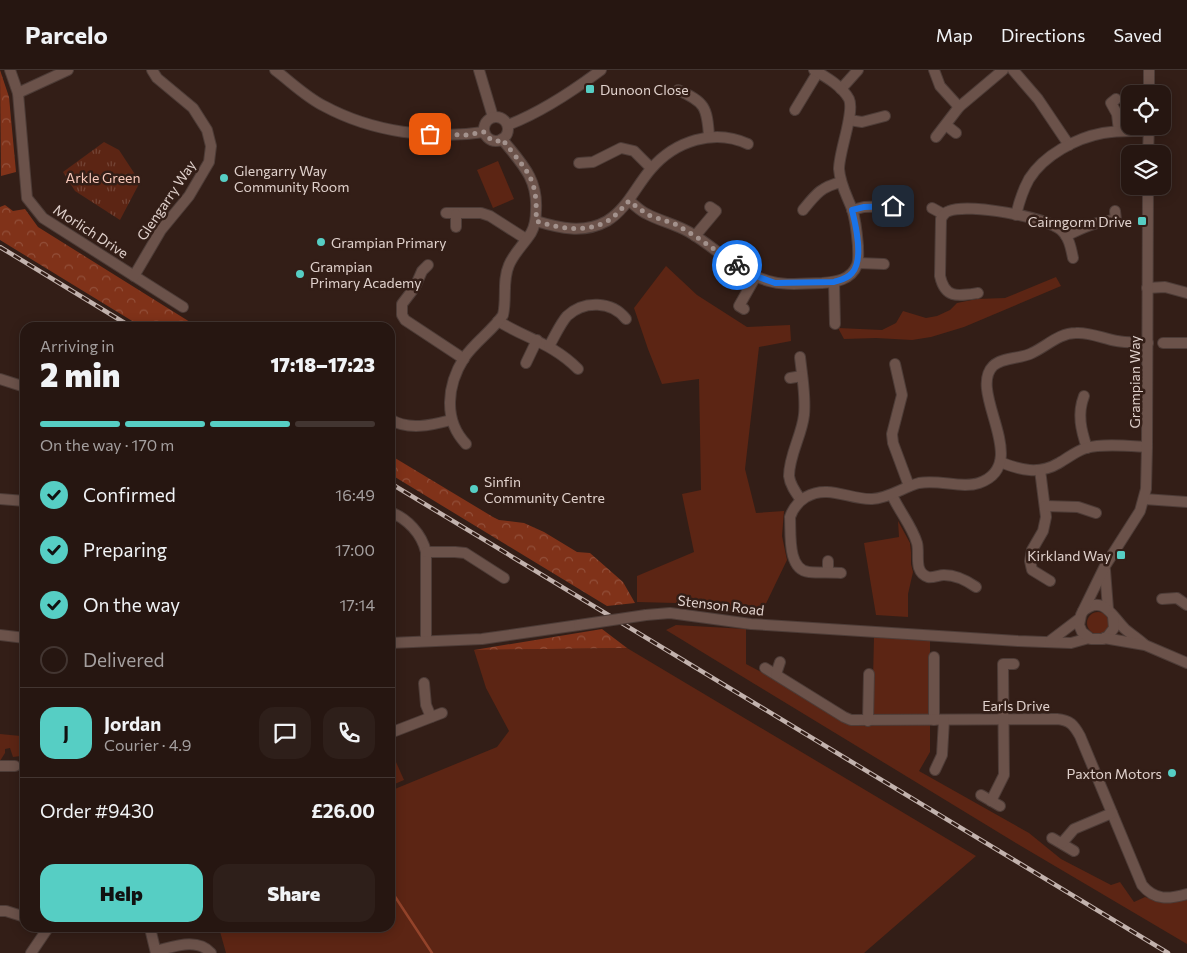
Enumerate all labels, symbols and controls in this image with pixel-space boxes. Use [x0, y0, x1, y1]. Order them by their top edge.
text: Parcelo [25, 20, 108, 49]
text: Map [936, 24, 973, 46]
text: Directions [1001, 24, 1085, 46]
text: Saved [1113, 24, 1162, 46]
place label: Dunoon Close [600, 81, 689, 98]
marker: Dunoon Close [584, 83, 596, 95]
map controls [1121, 85, 1171, 195]
button: locate [1121, 85, 1171, 135]
pin [409, 113, 451, 155]
icon: bag [416, 120, 444, 148]
button: layers [1121, 145, 1171, 195]
street label: Glengarry Way [133, 157, 199, 243]
place label: Glengarry Way Community Room [234, 162, 349, 195]
park label: Arkle Green [66, 169, 140, 186]
marker: Glengarry Way Community Room [218, 172, 230, 184]
pin [872, 185, 914, 227]
icon: home [879, 192, 907, 220]
street label: Morlich Drive [50, 200, 132, 262]
place label: Cairngorm Drive [1028, 213, 1132, 230]
marker: Cairngorm Drive [1136, 215, 1148, 227]
place label: Grampian Primary [331, 234, 447, 251]
marker: Grampian Primary [315, 236, 327, 248]
courier [712, 240, 762, 290]
icon: bike [723, 251, 751, 279]
place label: Grampian Primary Academy [310, 258, 421, 291]
marker: Grampian Primary Academy [294, 268, 306, 280]
street label: Grampian Way [1126, 335, 1143, 429]
text: Arriving in [40, 336, 114, 355]
text: 17:18–17:23 [270, 353, 375, 376]
text: 2 min [40, 354, 120, 394]
text: On the way · 170 m [40, 435, 174, 454]
place label: Sinfin Community Centre [484, 473, 605, 506]
icon: check [40, 481, 68, 509]
text: Confirmed [83, 483, 176, 506]
marker: Sinfin Community Centre [468, 483, 480, 495]
text: 16:49 [335, 485, 375, 504]
icon: check [40, 536, 68, 564]
text: Preparing [83, 538, 167, 561]
text: 17:00 [335, 540, 375, 559]
place label: Kirkland Way [1027, 547, 1111, 564]
marker: Kirkland Way [1115, 549, 1127, 561]
icon: check [40, 591, 68, 619]
street label: Stenson Road [677, 591, 765, 619]
text: On the way [83, 593, 180, 616]
text: 17:14 [339, 595, 375, 614]
text: Delivered [83, 648, 164, 671]
street label: Earls Drive [982, 697, 1050, 714]
button: chat [259, 707, 311, 759]
button: phone [323, 707, 375, 759]
text: Jordan [104, 712, 161, 735]
text: J [63, 721, 69, 744]
text: Courier · 4.9 [104, 735, 191, 754]
place label: Paxton Motors [1066, 765, 1162, 782]
marker: Paxton Motors [1166, 767, 1178, 779]
text: Order #9430 [40, 799, 154, 822]
text: £26.00 [311, 799, 375, 822]
button: Help [40, 864, 203, 922]
button: Share [213, 864, 375, 922]

